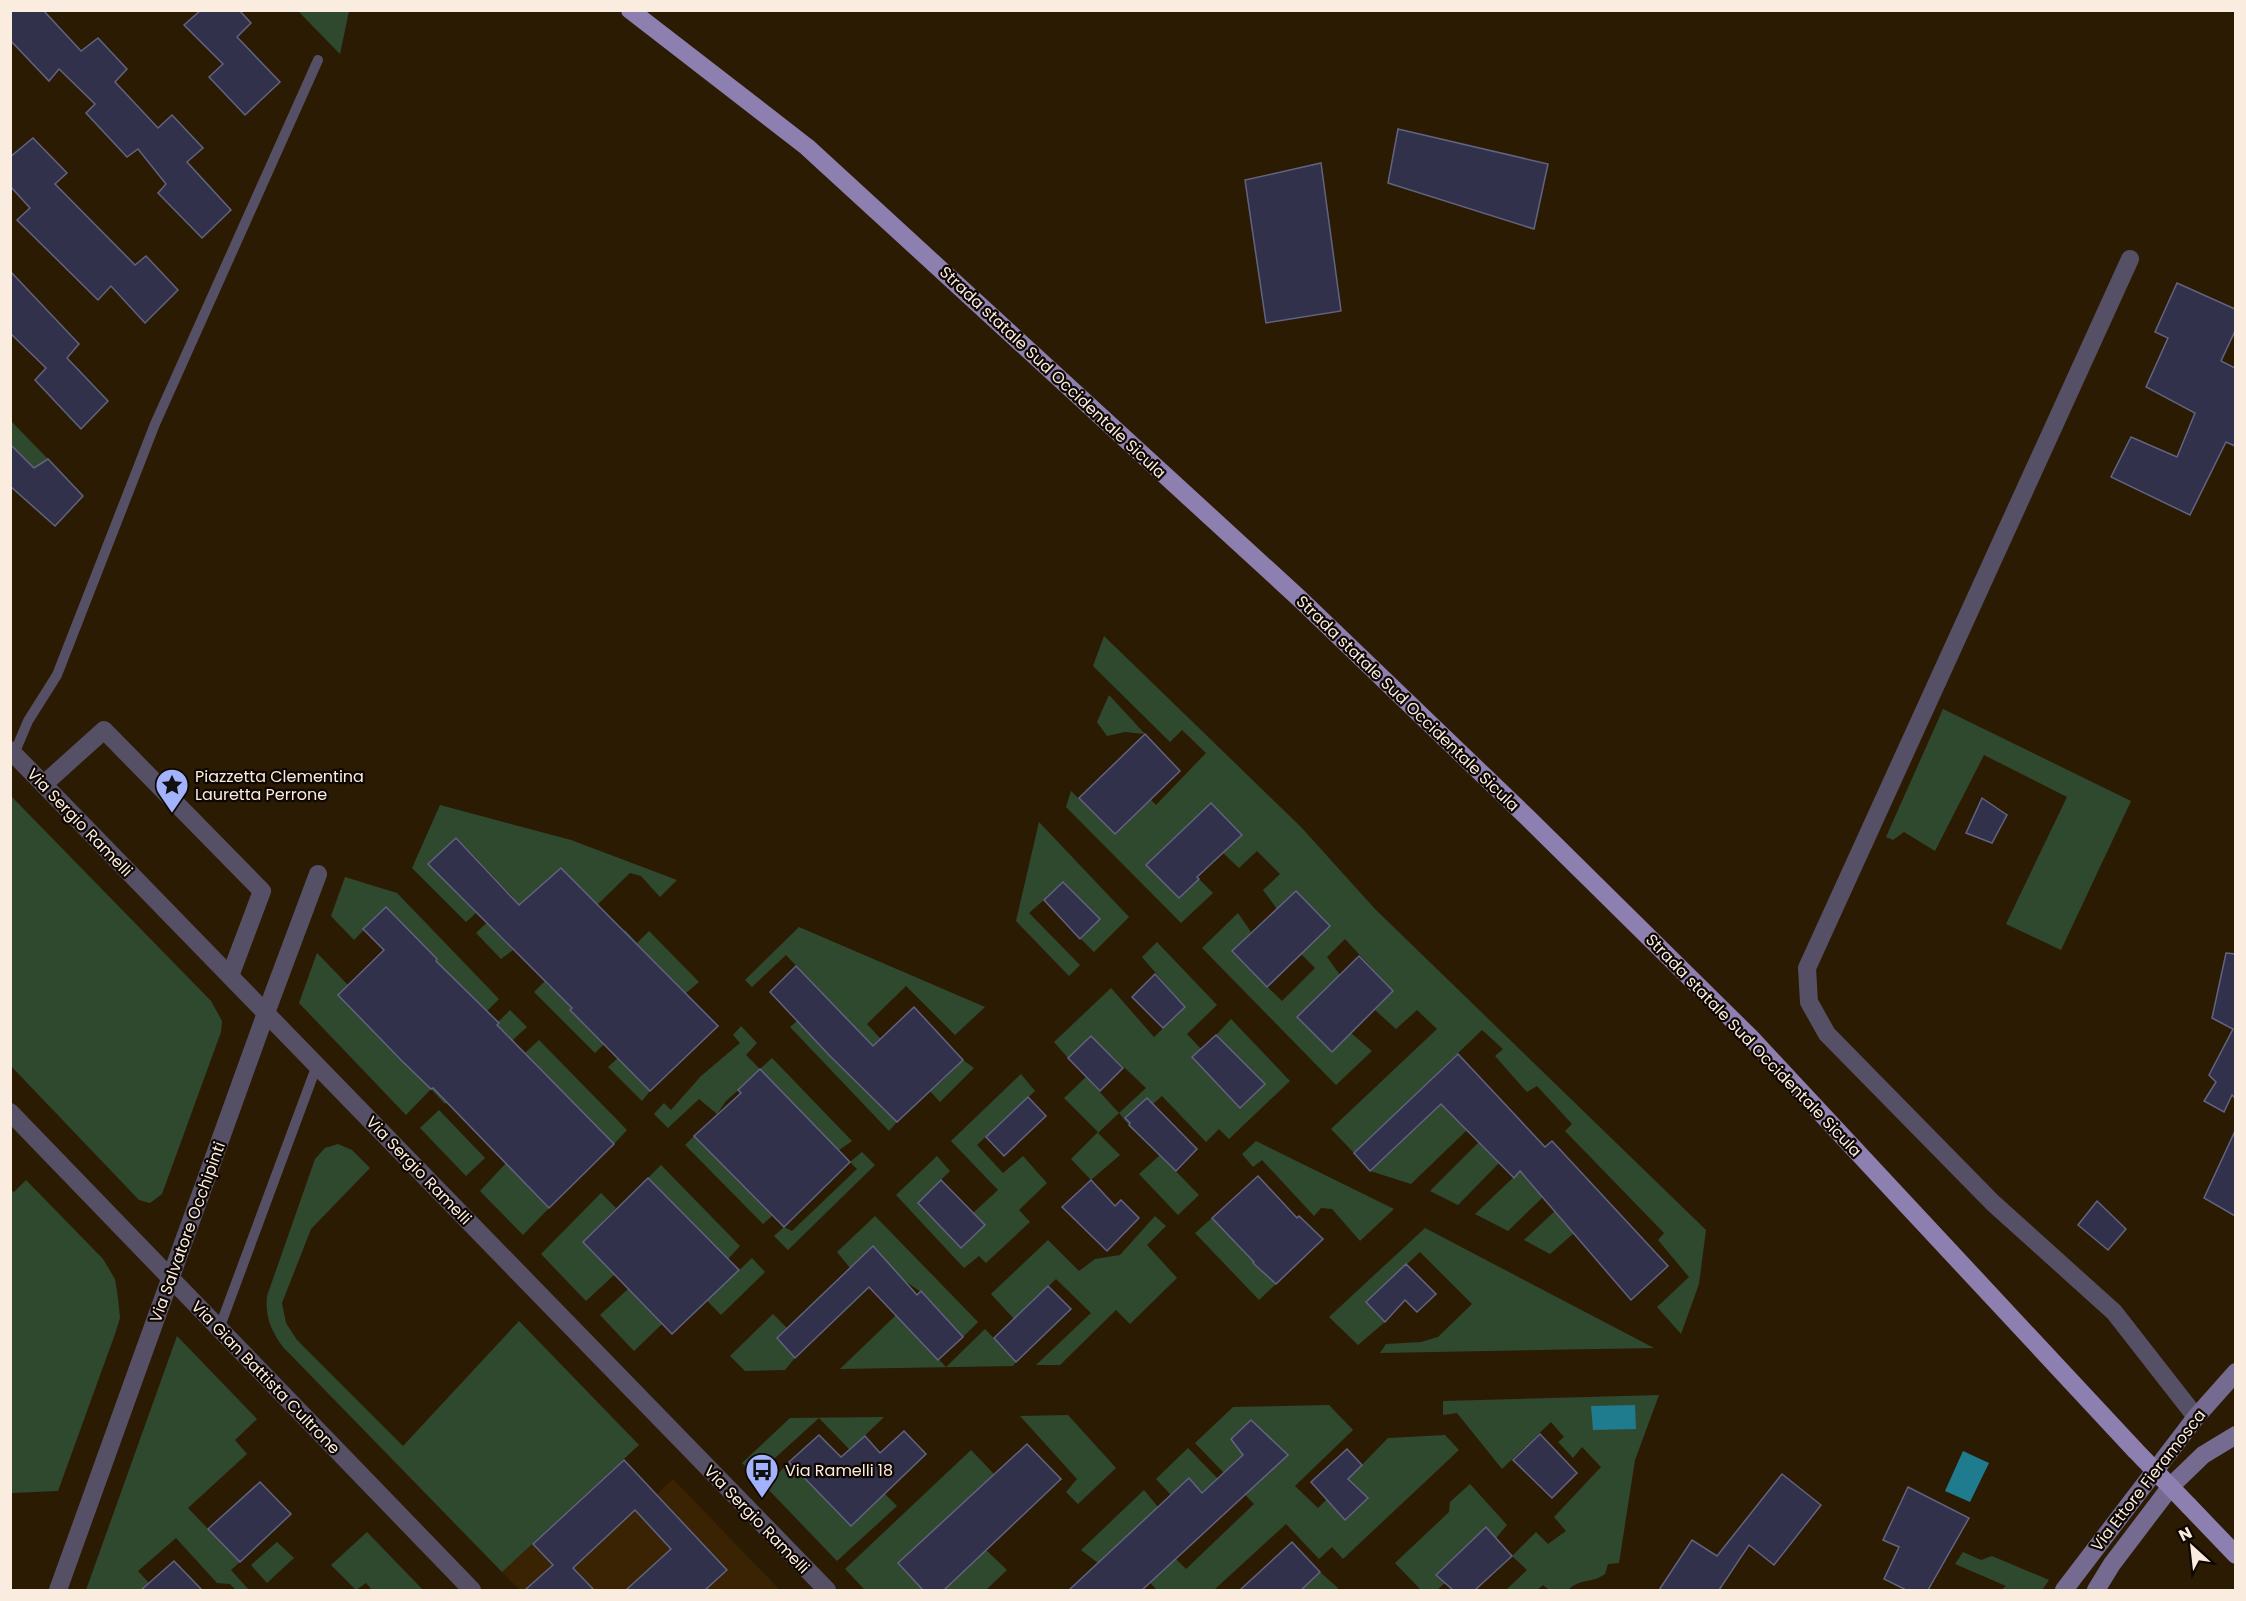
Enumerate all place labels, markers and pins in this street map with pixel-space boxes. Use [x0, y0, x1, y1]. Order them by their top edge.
place label: Piazzetta Clementina Lauretta Perrone [195, 765, 364, 806]
place icon: Piazzetta Clementina Lauretta Perrone [154, 767, 190, 814]
bus stop icon: Via Ramelli 18 [744, 1452, 780, 1499]
place label: Via Ramelli 18 [785, 1459, 893, 1482]

